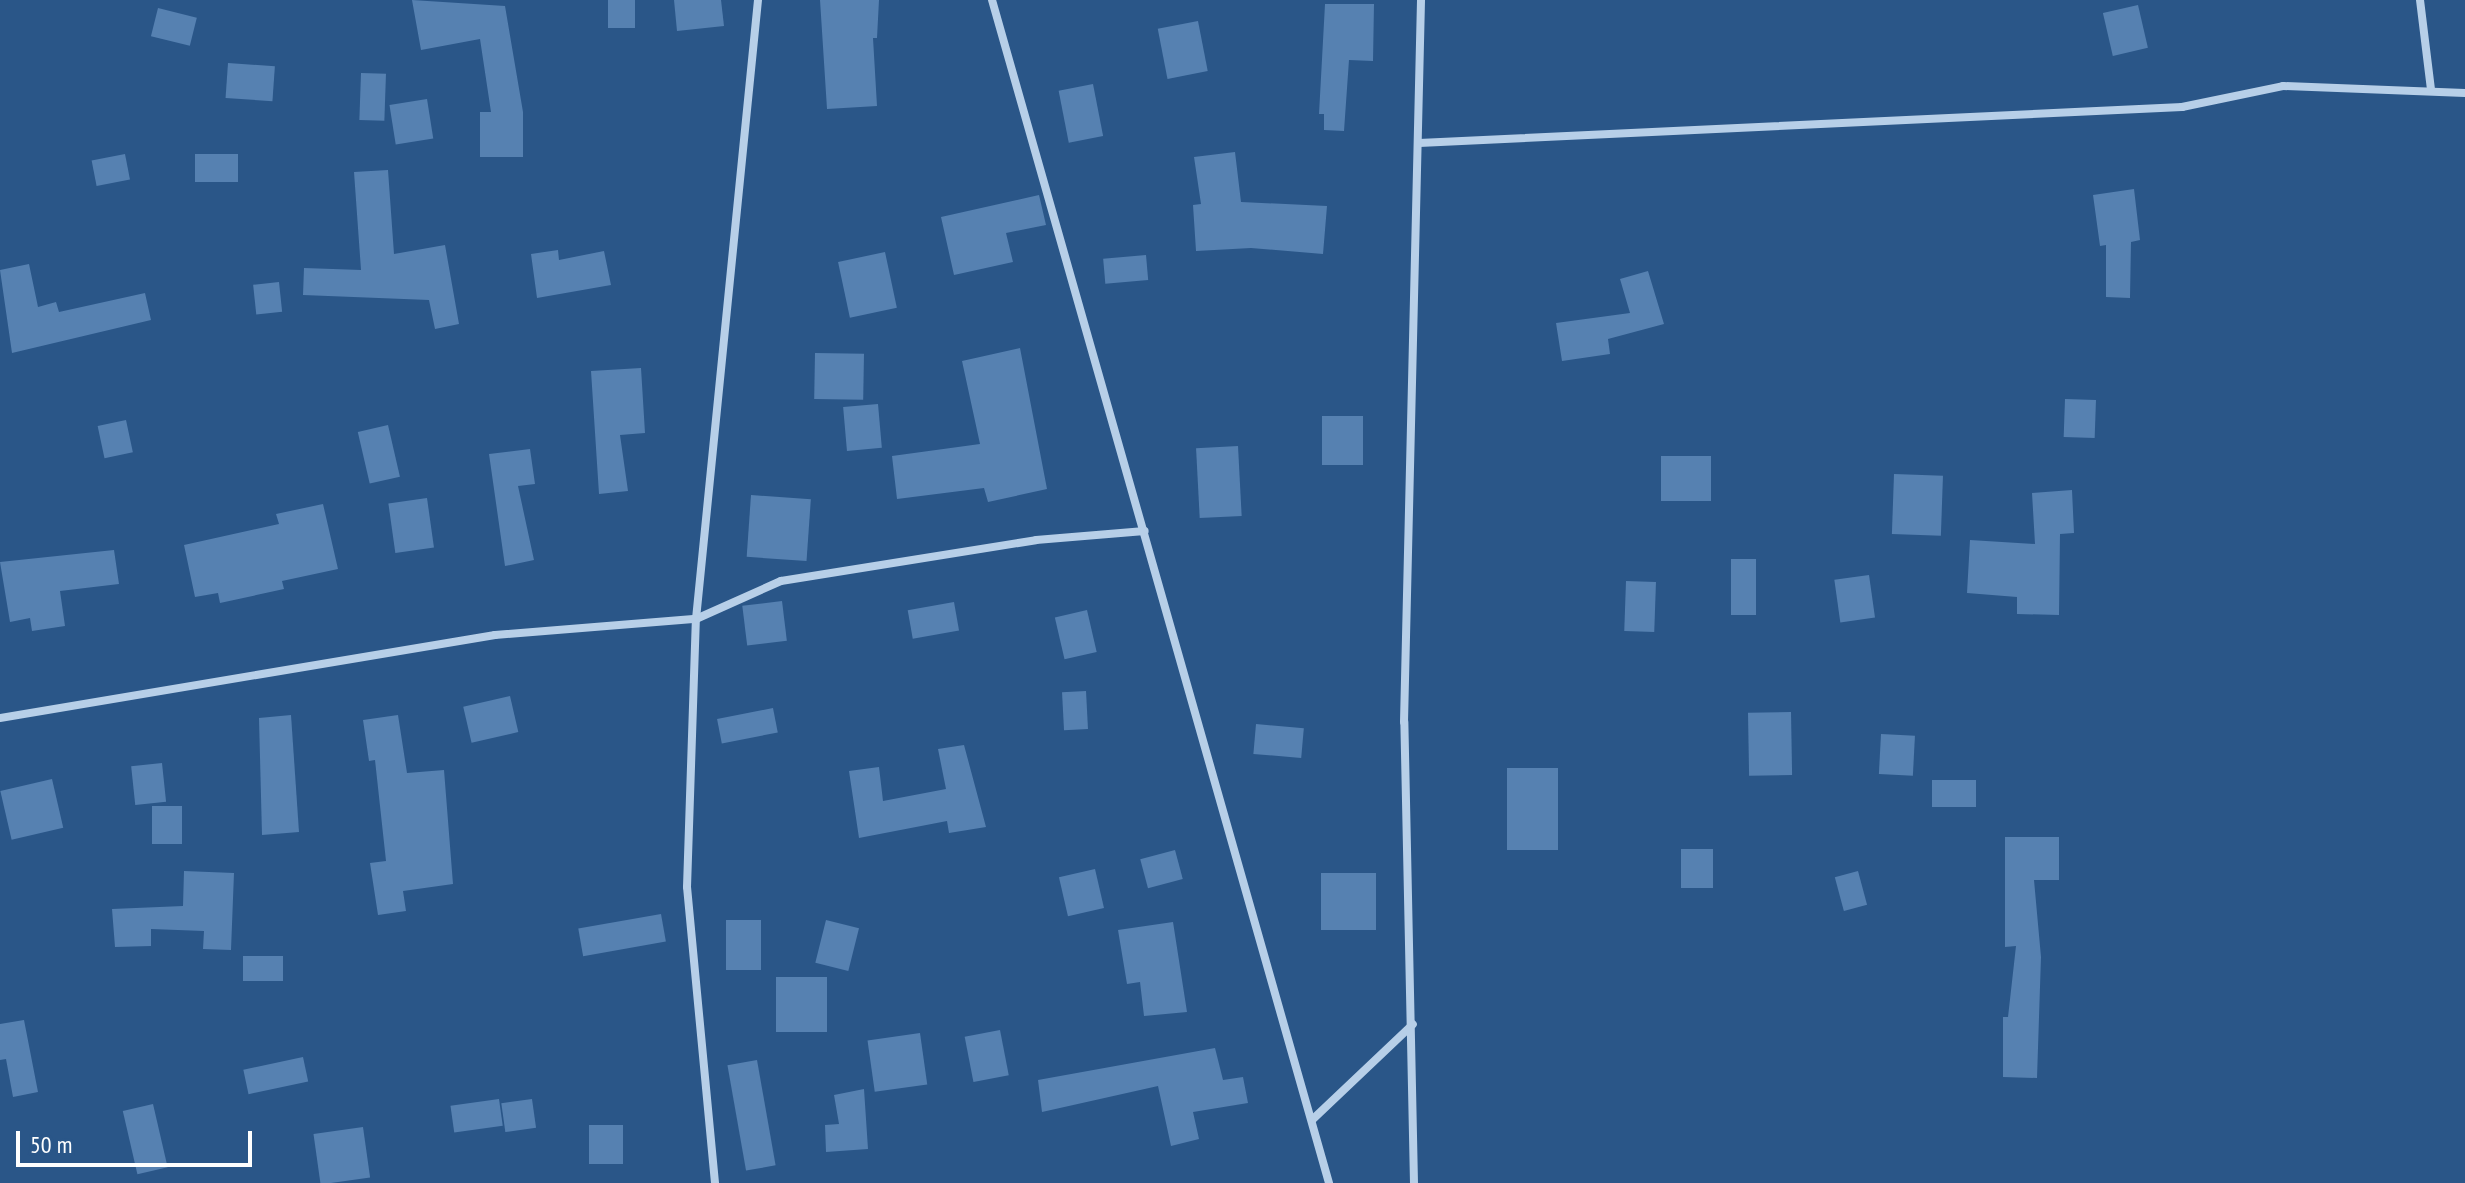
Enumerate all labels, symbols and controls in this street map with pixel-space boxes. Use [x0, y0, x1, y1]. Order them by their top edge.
scale bar [20, 1115, 256, 1165]
text: 50 m [30, 1129, 72, 1160]

